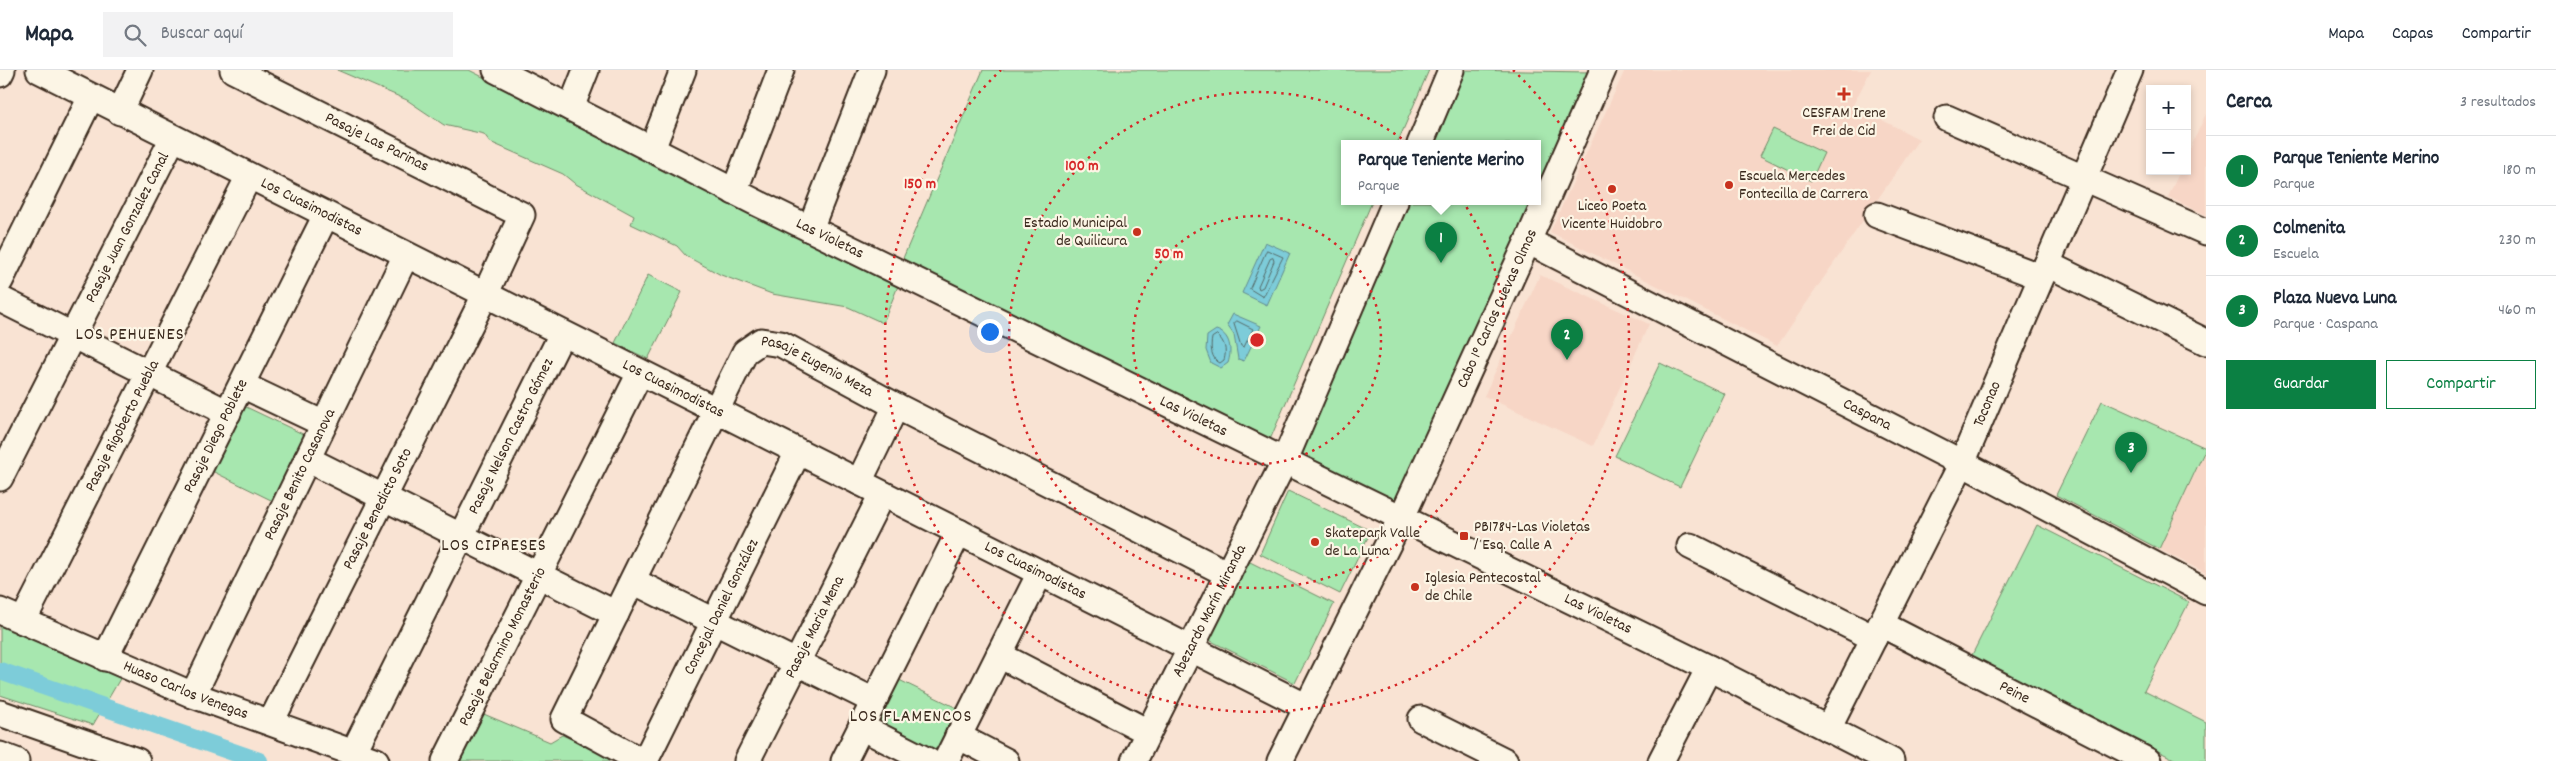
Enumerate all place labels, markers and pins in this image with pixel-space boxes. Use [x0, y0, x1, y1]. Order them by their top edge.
marker: CESFAM Irene Frei de Cid [1837, 87, 1851, 101]
place label: CESFAM Irene Frei de Cid [1802, 102, 1886, 143]
place label: Escuela Mercedes Fontecilla de Carrera [1739, 165, 1868, 206]
marker: Escuela Mercedes Fontecilla de Carrera [1723, 179, 1735, 191]
marker: Liceo Poeta Vicente Huidobro [1606, 183, 1618, 195]
place label: Liceo Poeta Vicente Huidobro [1562, 195, 1662, 236]
place label: Estadio Municipal de Quilicura [1024, 212, 1127, 253]
pin: 1 [1425, 222, 1457, 263]
marker: Estadio Municipal de Quilicura [1131, 226, 1143, 238]
pin: 2 [1551, 319, 1583, 360]
centre of rings [1248, 331, 1266, 349]
pin: 3 [2115, 432, 2147, 473]
place label: PB1784-Las Violetas / Esq. Calle A [1474, 516, 1590, 557]
place label: Skatepark Valle de La Luna [1325, 522, 1420, 563]
marker: PB1784-Las Violetas / Esq. Calle A [1458, 530, 1470, 542]
marker: Skatepark Valle de La Luna [1309, 536, 1321, 548]
place label: Iglesia Pentecostal de Chile [1425, 567, 1541, 608]
marker: Iglesia Pentecostal de Chile [1409, 581, 1421, 593]

